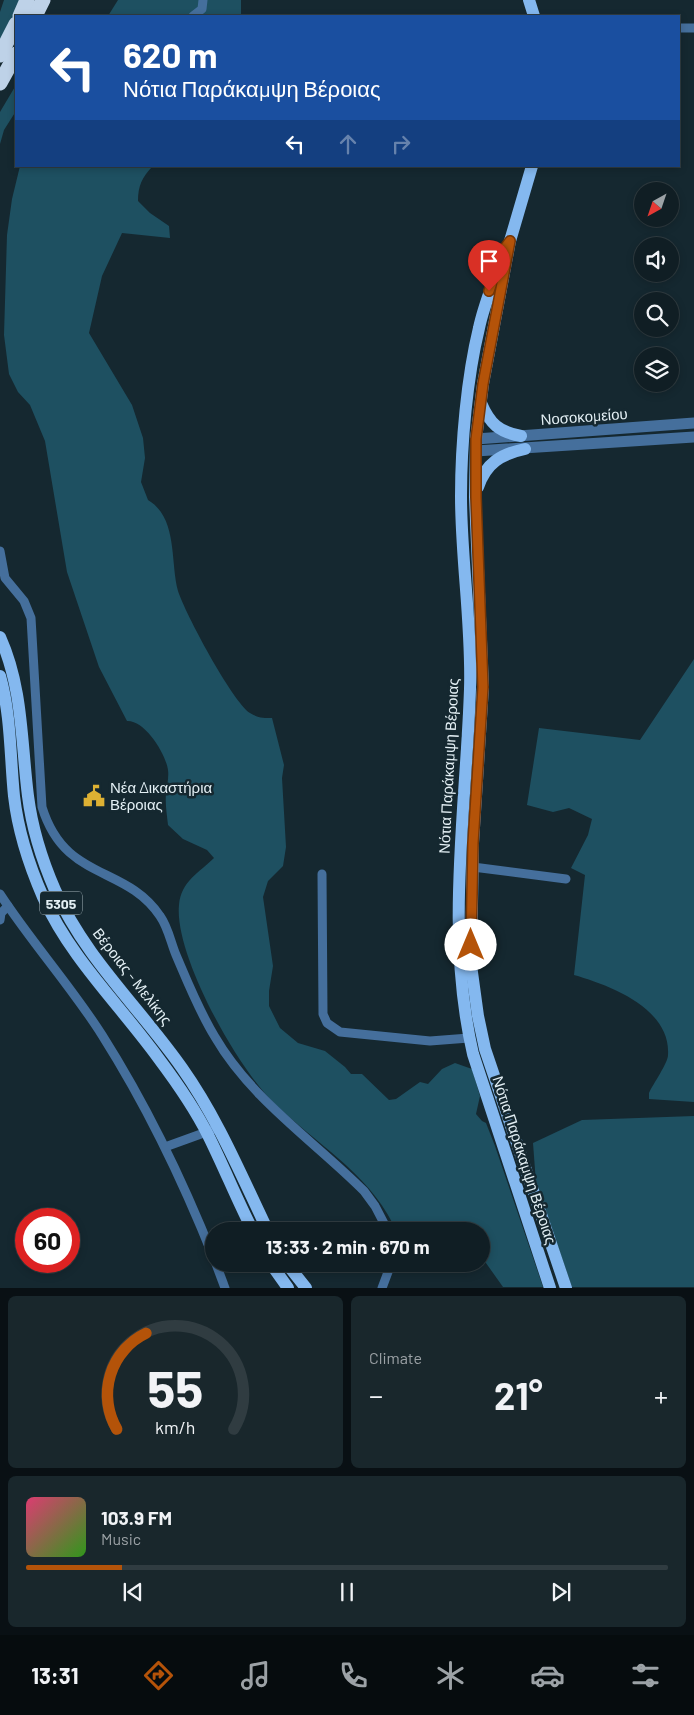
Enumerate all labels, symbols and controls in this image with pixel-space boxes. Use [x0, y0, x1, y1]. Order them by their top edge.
text: 620 m [123, 33, 218, 75]
icon: left [40, 35, 105, 100]
text: Νότια Παράκαμψη Βέροιας [123, 75, 381, 101]
icon: left [281, 130, 309, 158]
icon: ahead [334, 130, 362, 158]
icon: right [387, 130, 415, 158]
north arrow [634, 182, 679, 228]
map controls [634, 182, 679, 392]
button: sound [634, 237, 679, 282]
pin [468, 240, 510, 291]
icon: arrive [475, 247, 503, 275]
button: search [634, 292, 679, 337]
button: layers [634, 347, 679, 392]
street label: Νοσοκομείου [540, 404, 628, 428]
street label: Νότια Παράκαμψη Βέροιας [434, 678, 462, 854]
place label: Νέα Δικαστήρια Βέροιας [110, 778, 212, 813]
public building icon: Νέα Δικαστήρια Βέροιας [81, 783, 107, 809]
road number: 5305 [40, 891, 82, 914]
position arrow [444, 918, 496, 970]
street label: Βέροιας - Μελίκης [90, 924, 176, 1028]
street label: Νότια Παράκαμψη Βέροιας [489, 1074, 561, 1246]
speed limit sign: 60 [15, 1208, 80, 1273]
text: 13:33 · 2 min · 670 m [265, 1235, 430, 1258]
text: Climate [369, 1348, 422, 1367]
text: 55 [147, 1356, 204, 1418]
text: 21° [494, 1372, 543, 1418]
text: − [369, 1378, 383, 1412]
text: + [654, 1378, 668, 1412]
text: km/h [155, 1416, 196, 1438]
text: 103.9 FM [101, 1506, 172, 1529]
text: Music [101, 1529, 141, 1548]
icon: previous [119, 1578, 147, 1606]
icon: pause [333, 1578, 361, 1606]
icon: next [547, 1578, 575, 1606]
icon: directions [141, 1658, 176, 1693]
icon: music [238, 1658, 273, 1693]
icon: phone [336, 1658, 371, 1693]
icon: climate [433, 1658, 468, 1693]
icon: car [530, 1658, 565, 1693]
icon: filters [628, 1658, 663, 1693]
text: 13:31 [31, 1662, 78, 1688]

